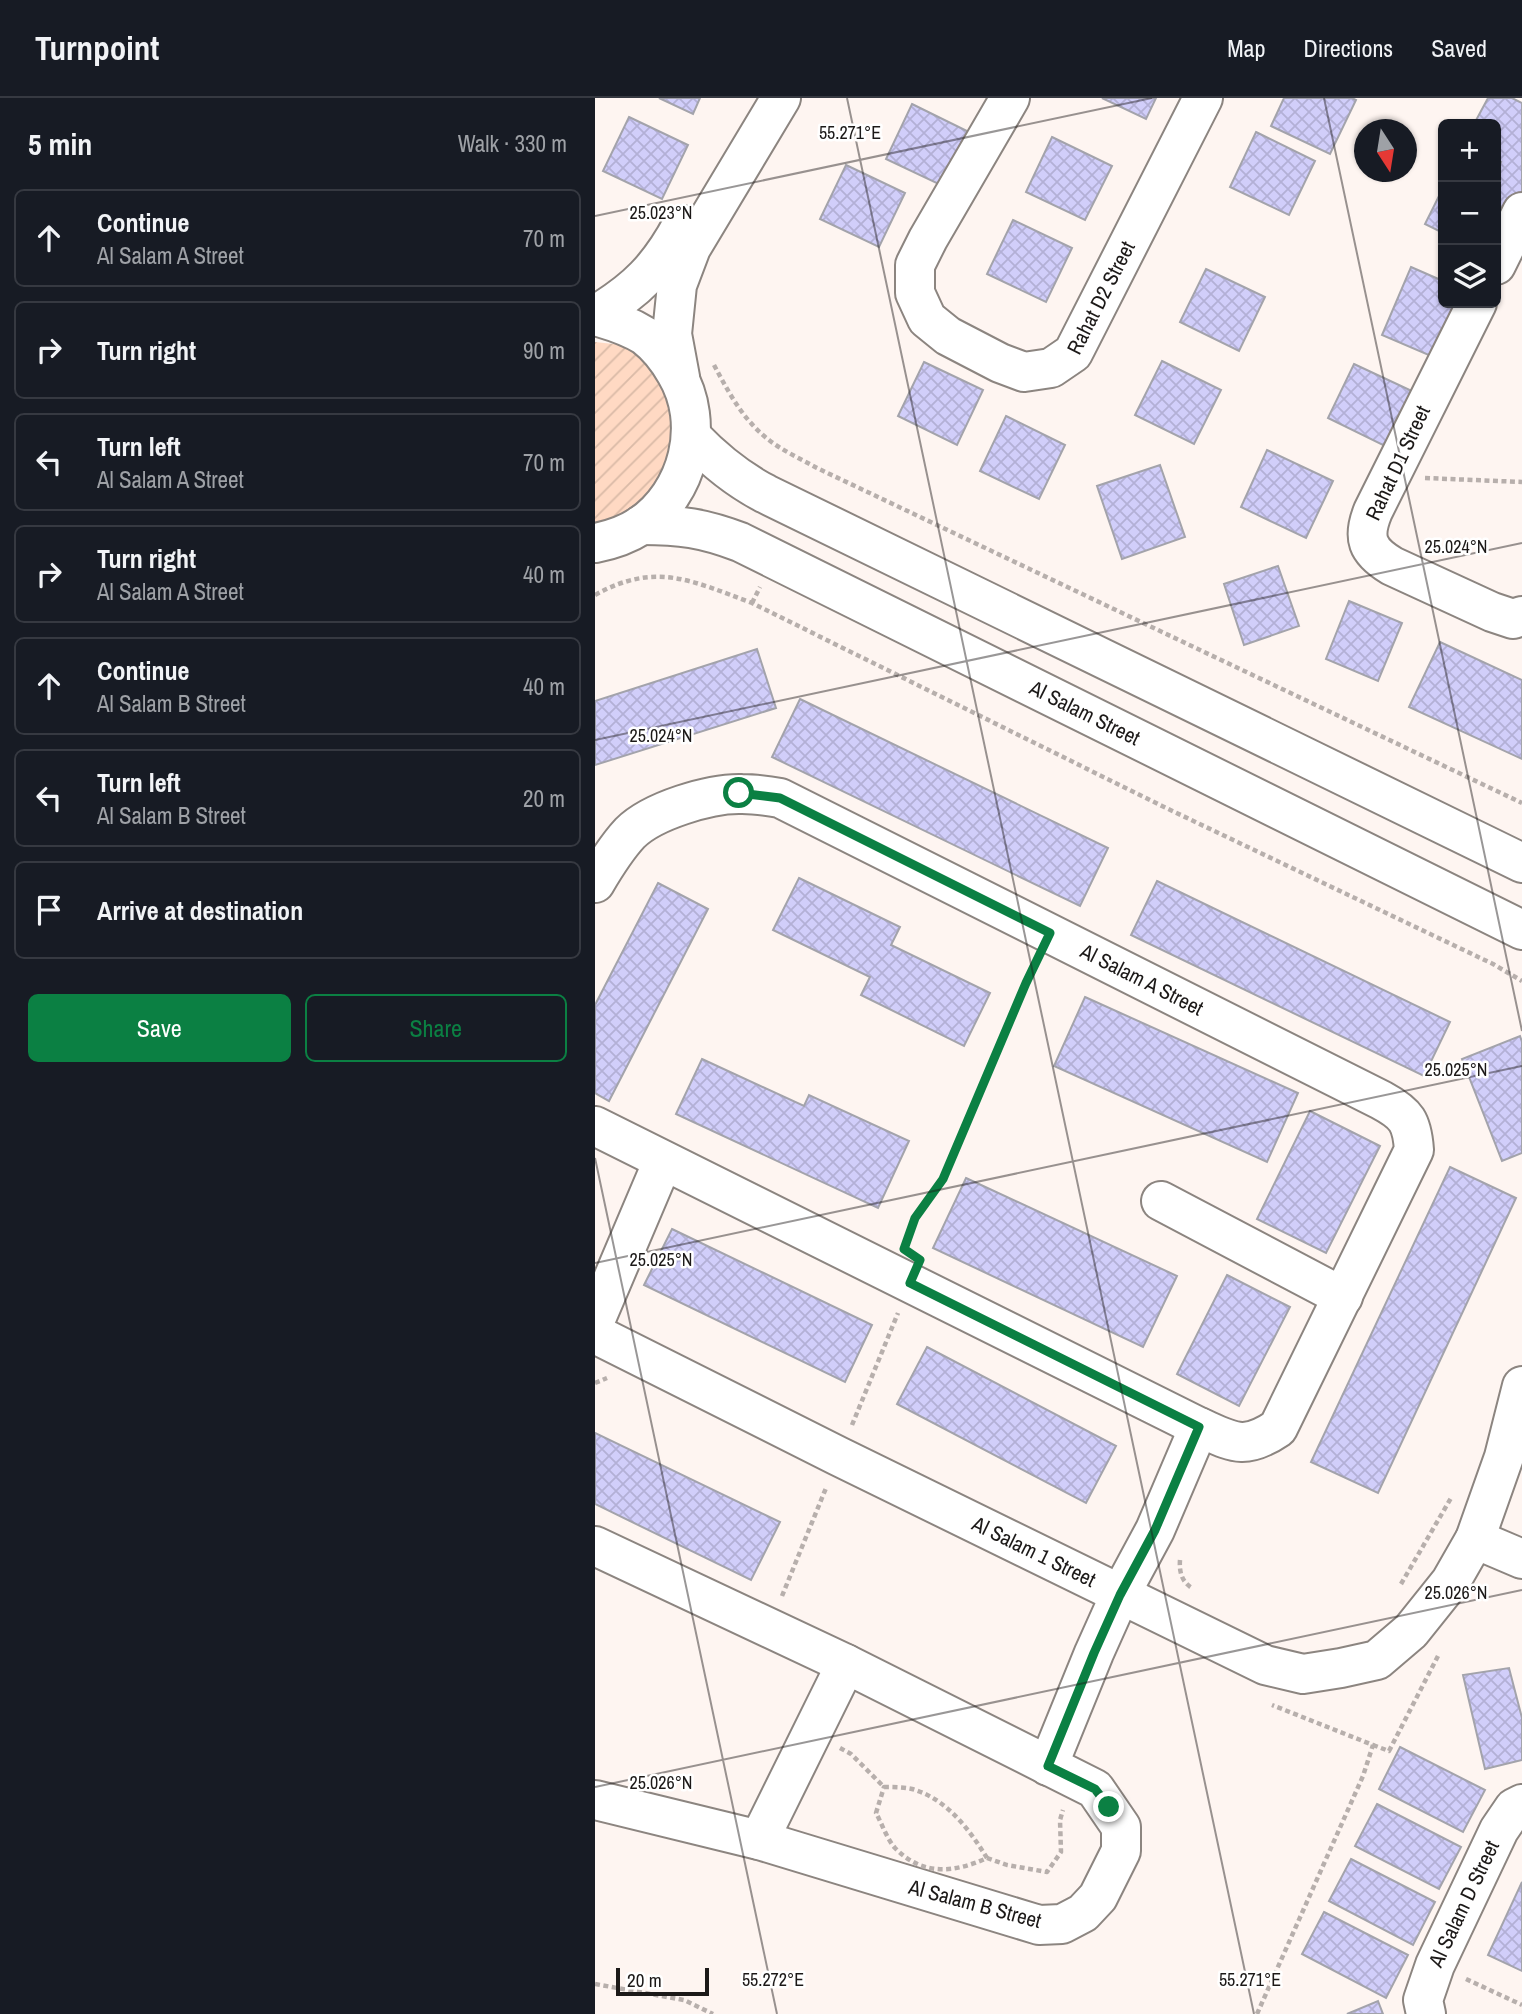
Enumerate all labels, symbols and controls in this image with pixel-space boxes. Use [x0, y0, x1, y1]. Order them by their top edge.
text: Turnpoint [35, 26, 159, 70]
text: Map [1227, 32, 1265, 64]
text: Directions [1303, 32, 1393, 64]
text: Saved [1431, 32, 1487, 64]
north arrow [1354, 119, 1417, 182]
map controls [1438, 119, 1501, 308]
button: + [1438, 119, 1501, 182]
text: 55.271°E [819, 120, 881, 145]
text: 5 min [28, 124, 92, 164]
text: Walk · 330 m [458, 128, 567, 159]
button: − [1438, 182, 1501, 245]
text: 25.023°N [630, 200, 693, 225]
text: Continue [97, 205, 189, 240]
icon: ahead [30, 219, 68, 257]
text: 70 m [523, 223, 565, 254]
street label: Rahat D2 Street [1060, 236, 1142, 359]
text: Al Salam A Street [97, 240, 244, 271]
button: layers [1438, 245, 1501, 308]
icon: right [30, 331, 68, 369]
text: Turn right [97, 333, 196, 368]
text: 90 m [523, 335, 565, 366]
street label: Rahat D1 Street [1358, 401, 1437, 525]
text: Turn left [97, 429, 181, 464]
icon: left [30, 443, 68, 481]
text: 70 m [523, 447, 565, 478]
text: Al Salam A Street [97, 464, 244, 495]
text: 25.024°N [1425, 534, 1488, 559]
text: Turn right [97, 541, 196, 576]
icon: right [30, 555, 68, 593]
text: 40 m [523, 559, 565, 590]
text: Al Salam A Street [97, 576, 244, 607]
text: Continue [97, 653, 189, 688]
icon: ahead [30, 667, 68, 705]
text: 40 m [523, 671, 565, 702]
street label: Al Salam Street [1024, 673, 1145, 752]
text: Al Salam B Street [97, 688, 246, 719]
text: 25.024°N [630, 723, 693, 748]
text: Turn left [97, 765, 181, 800]
route start [723, 777, 754, 808]
icon: left [30, 779, 68, 817]
text: 20 m [523, 783, 565, 814]
text: Al Salam B Street [97, 800, 246, 831]
icon: arrive [30, 891, 68, 929]
text: Arrive at destination [97, 893, 303, 928]
street label: Al Salam A Street [1075, 936, 1209, 1022]
button: Save [28, 994, 291, 1062]
button: Share [305, 994, 567, 1062]
text: 25.025°N [1425, 1057, 1488, 1082]
text: 25.025°N [630, 1247, 693, 1272]
street label: Al Salam 1 Street [967, 1508, 1101, 1594]
text: 25.026°N [1425, 1580, 1488, 1605]
text: 25.026°N [630, 1770, 693, 1795]
route end [1093, 1791, 1124, 1822]
street label: Al Salam D Street [1421, 1835, 1506, 1973]
street label: Al Salam B Street [905, 1872, 1045, 1935]
scale bar [616, 1965, 709, 1997]
text: 20 m [627, 1967, 662, 1993]
text: 55.272°E [742, 1967, 804, 1992]
text: 55.271°E [1219, 1967, 1281, 1992]

